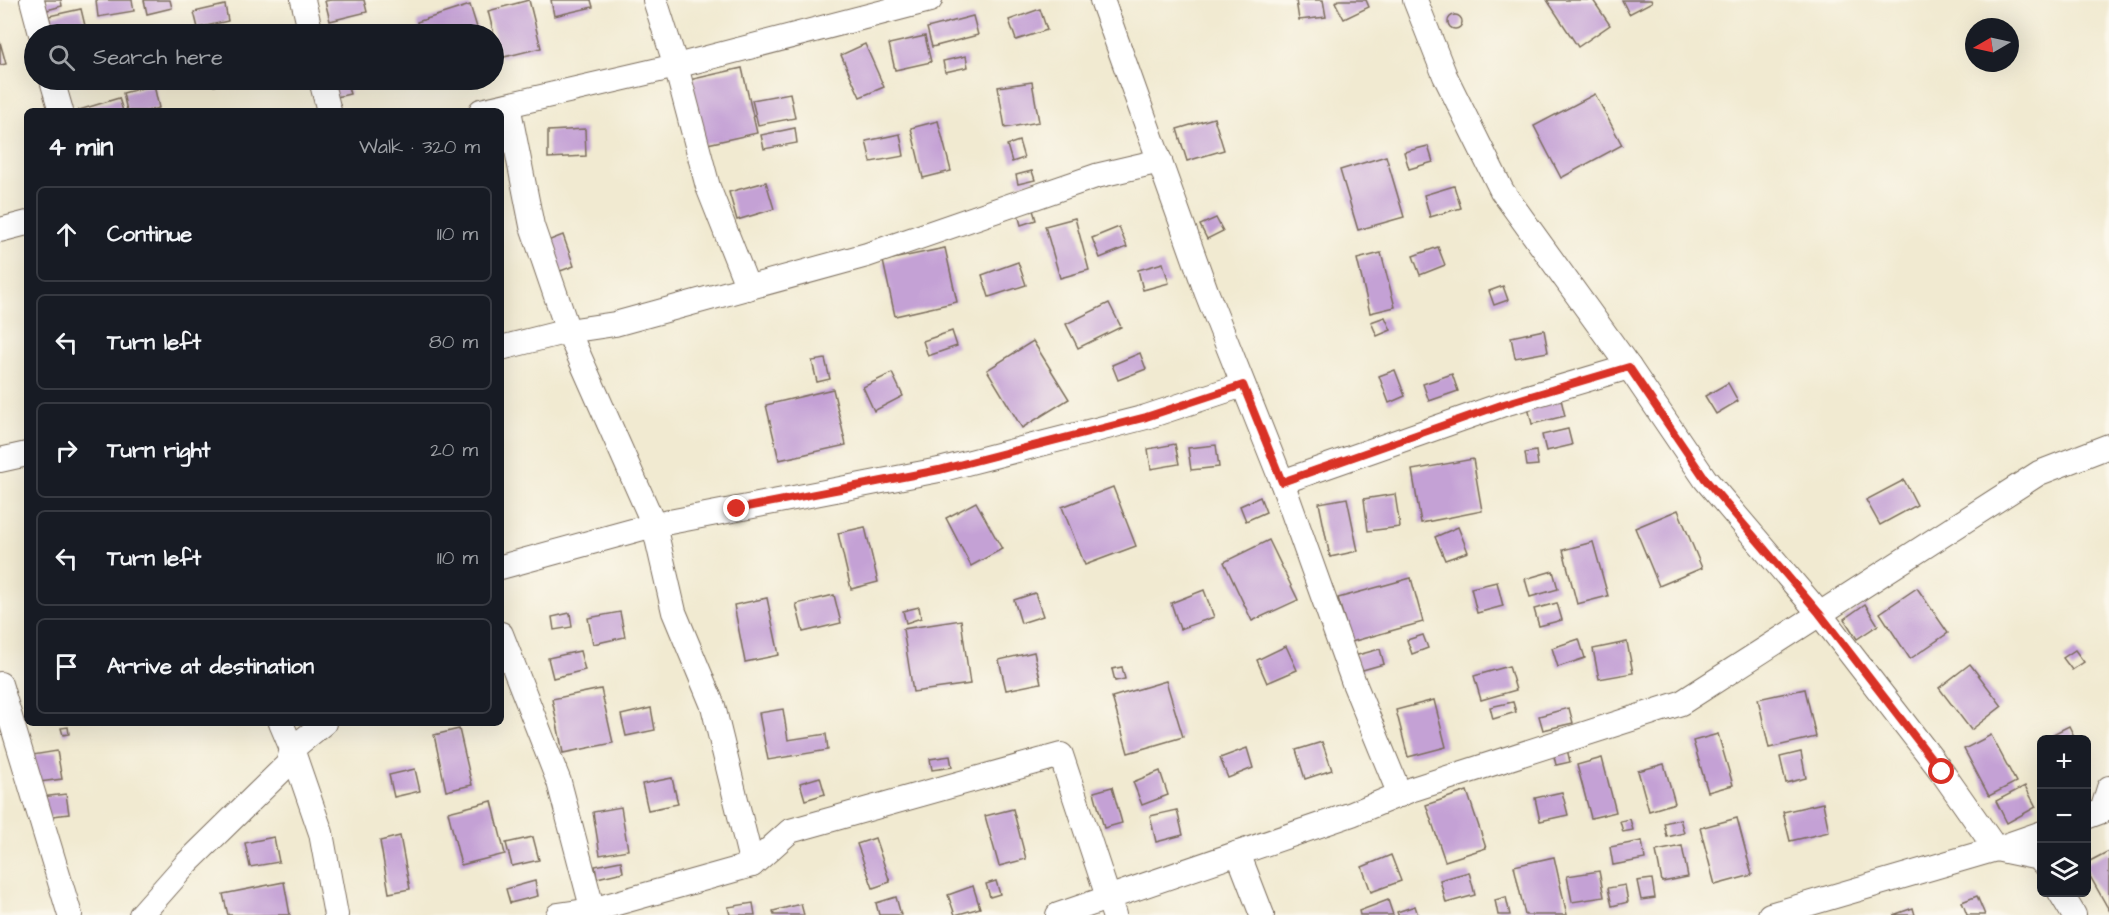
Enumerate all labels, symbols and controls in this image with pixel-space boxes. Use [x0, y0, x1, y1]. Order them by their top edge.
north arrow [1965, 18, 2019, 72]
search box [24, 24, 504, 90]
icon: search [45, 41, 78, 74]
text: Search here [93, 42, 223, 73]
text: 4 min [48, 129, 113, 165]
text: Walk · 320 m [359, 133, 480, 161]
icon: ahead [50, 218, 83, 251]
text: Continue [107, 219, 192, 250]
text: 110 m [437, 220, 478, 248]
icon: left [50, 326, 83, 359]
text: Turn left [107, 327, 201, 358]
text: 80 m [429, 328, 478, 356]
icon: right [50, 434, 83, 467]
text: Turn right [107, 435, 210, 466]
text: 20 m [430, 436, 478, 464]
route end [723, 495, 749, 521]
icon: left [50, 542, 83, 575]
text: Turn left [107, 543, 201, 574]
text: 110 m [437, 544, 478, 572]
icon: arrive [50, 650, 83, 683]
text: Arrive at destination [107, 651, 314, 682]
map controls [2037, 735, 2091, 897]
button: + [2037, 735, 2091, 789]
route start [1928, 758, 1954, 784]
button: − [2037, 789, 2091, 843]
button: layers [2037, 843, 2091, 897]

